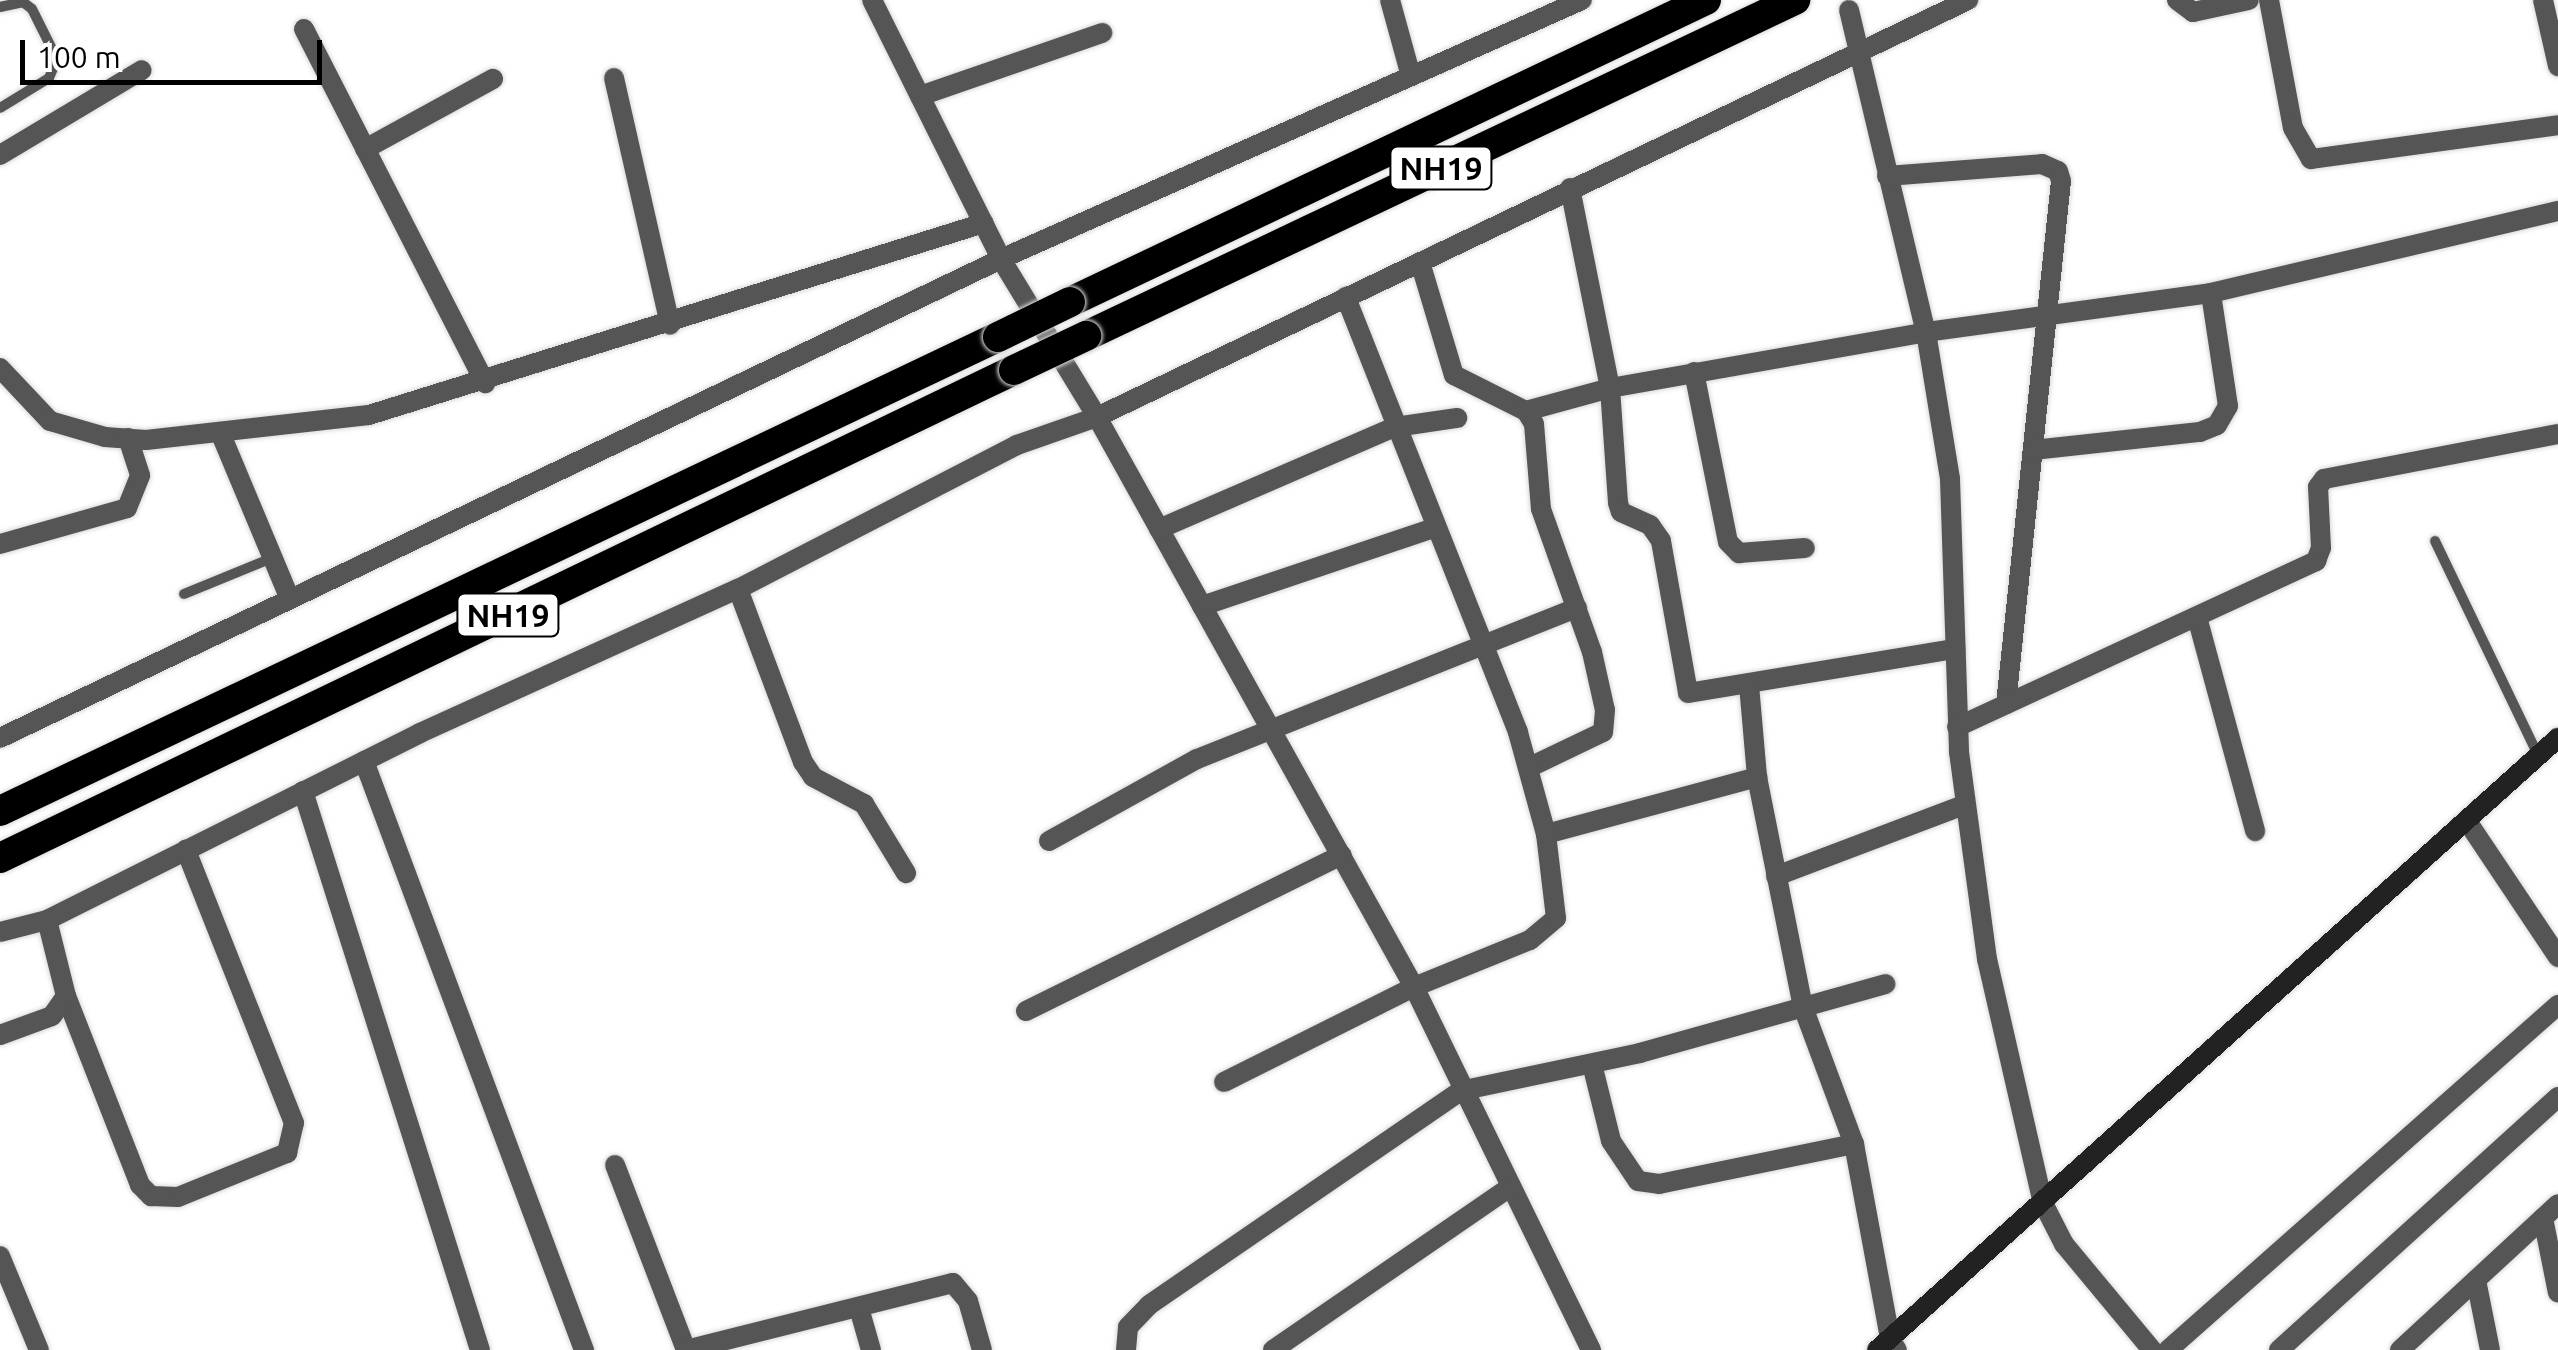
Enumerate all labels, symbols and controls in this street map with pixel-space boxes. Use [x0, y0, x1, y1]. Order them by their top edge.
scale bar [25, 20, 328, 82]
text: 100 m [37, 40, 121, 74]
road number: NH19 [1388, 141, 1494, 195]
road number: NH19 [456, 588, 560, 642]

